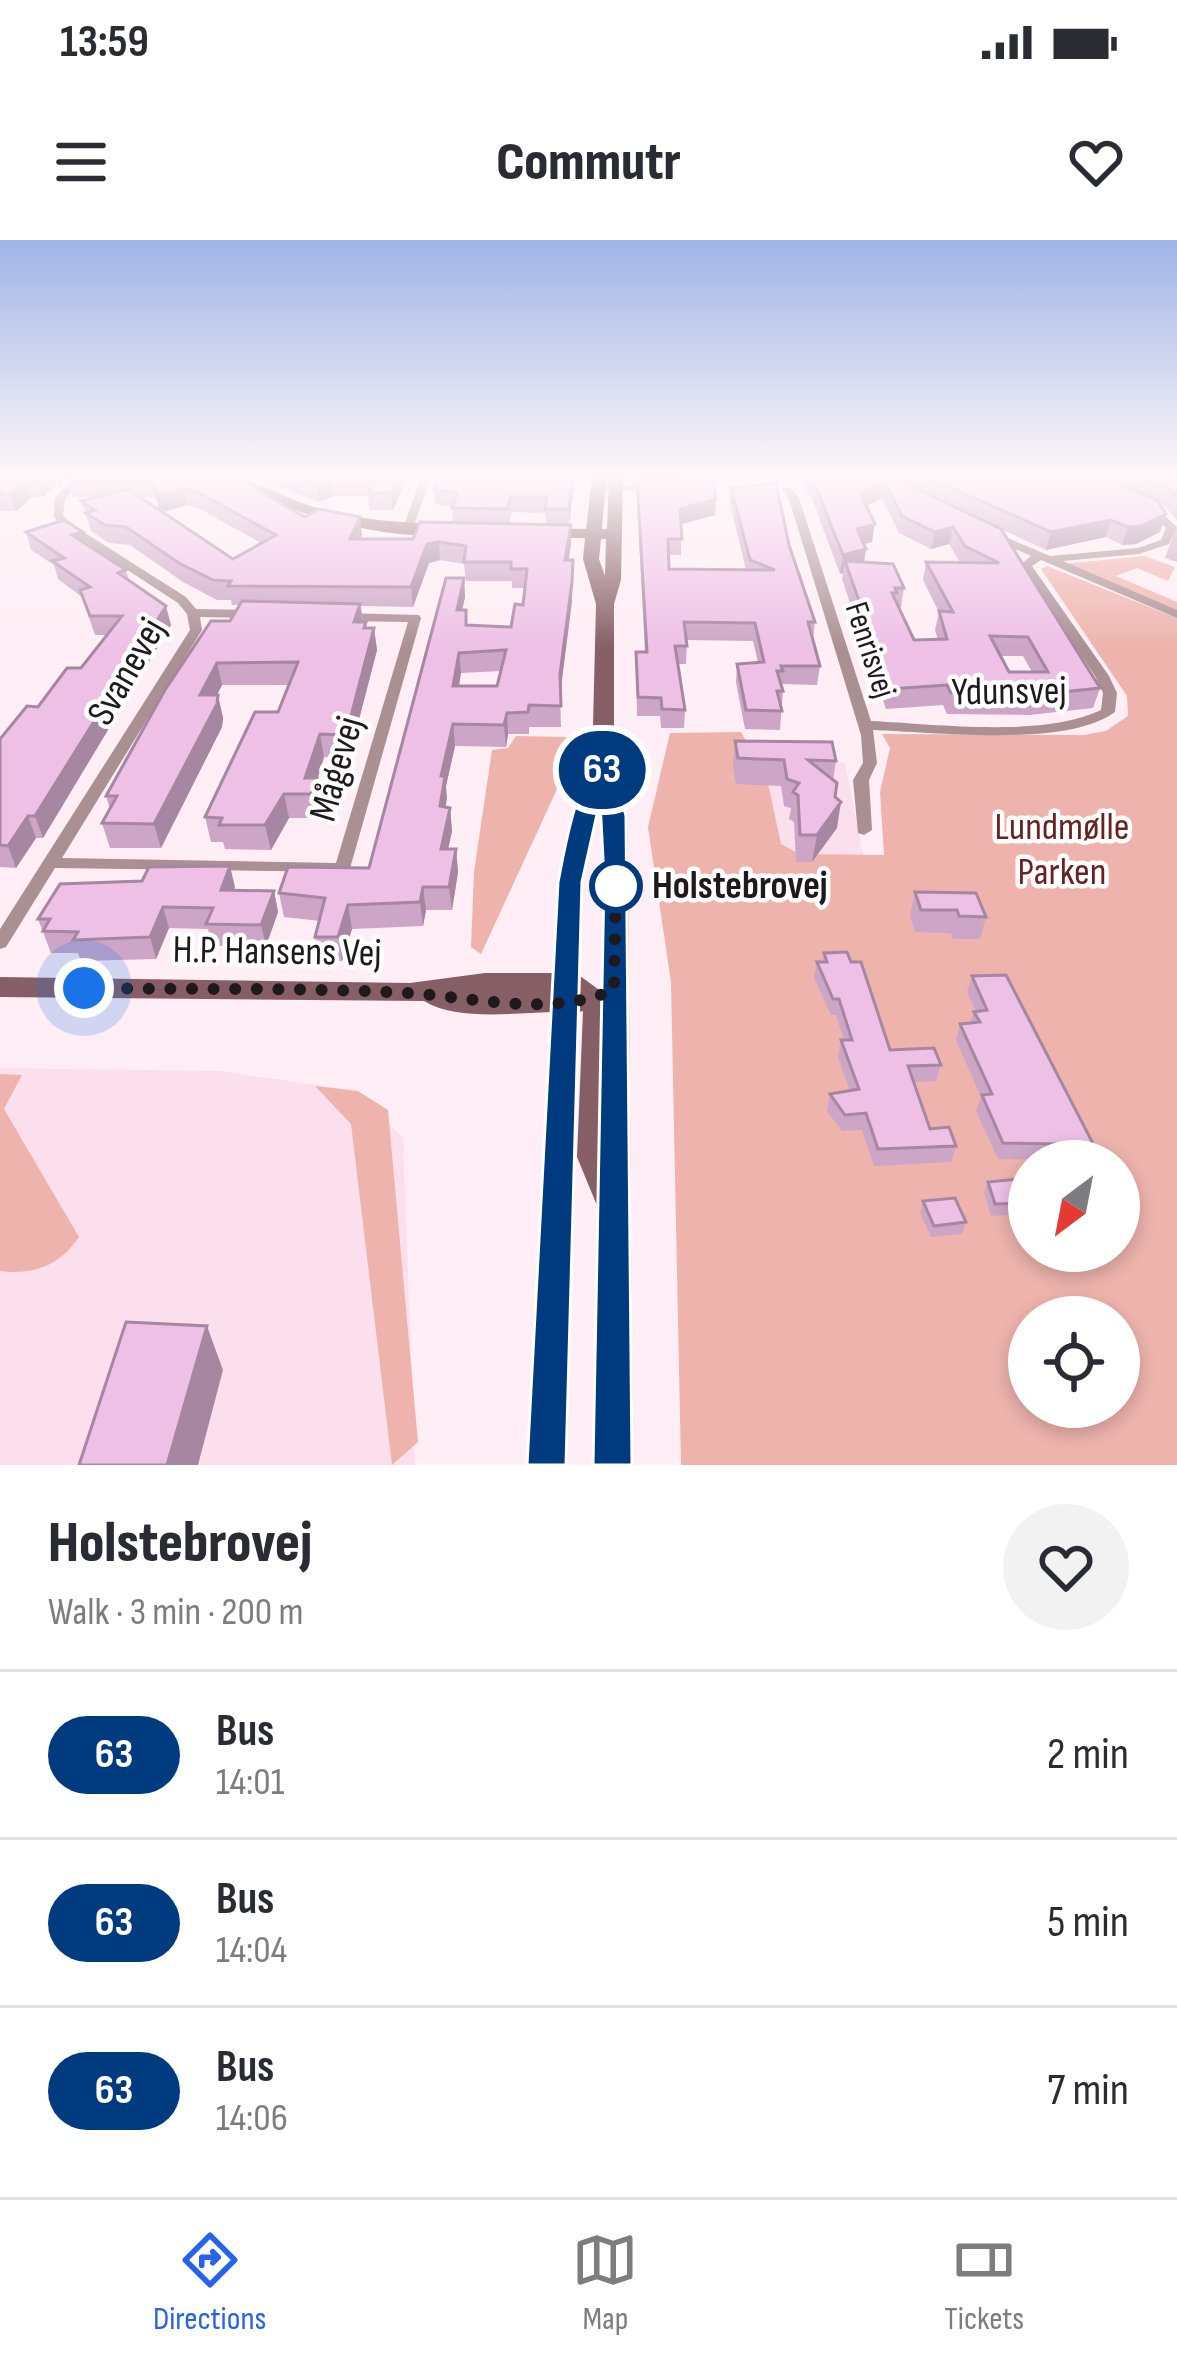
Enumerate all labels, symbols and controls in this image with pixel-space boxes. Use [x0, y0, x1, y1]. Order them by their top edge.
text: 13:59 [60, 15, 149, 70]
icon: menu [48, 129, 114, 195]
icon: heart [1063, 129, 1129, 195]
text: Commutr [496, 130, 681, 195]
street label: Fenrisvej [836, 597, 904, 703]
street label: Svanevej [78, 610, 176, 734]
street label: Ydunsvej [951, 668, 1067, 716]
street label: Mågevej [300, 711, 374, 827]
line badge: 63 [548, 731, 656, 809]
text: 63 [583, 744, 621, 795]
park label: Lundmølle Parken [994, 804, 1130, 896]
marker: Holstebrovej [591, 861, 641, 911]
place label: Holstebrovej [652, 863, 828, 910]
street label: H.P. Hansens Vej [172, 927, 382, 977]
your location [54, 958, 114, 1018]
north arrow [1008, 1140, 1140, 1272]
map controls [1008, 1140, 1140, 1428]
button: locate [1008, 1296, 1140, 1428]
button: heart [1003, 1504, 1129, 1630]
text: Holstebrovej [48, 1510, 312, 1578]
text: Walk · 3 min · 200 m [48, 1589, 303, 1636]
text: Bus [216, 1704, 274, 1759]
text: 2 min [1047, 1727, 1129, 1782]
text: 63 [95, 1729, 133, 1780]
text: 14:01 [216, 1759, 284, 1806]
text: Bus [216, 1872, 274, 1927]
text: 5 min [1047, 1895, 1129, 1950]
text: 63 [95, 1897, 133, 1948]
text: 14:04 [216, 1927, 287, 1974]
text: Bus [216, 2040, 274, 2095]
text: 7 min [1047, 2063, 1129, 2118]
text: 63 [95, 2065, 133, 2116]
text: 14:06 [216, 2095, 288, 2142]
tab: Directions [153, 2227, 266, 2339]
tab: Map [572, 2227, 638, 2339]
tab: Tickets [944, 2227, 1024, 2339]

